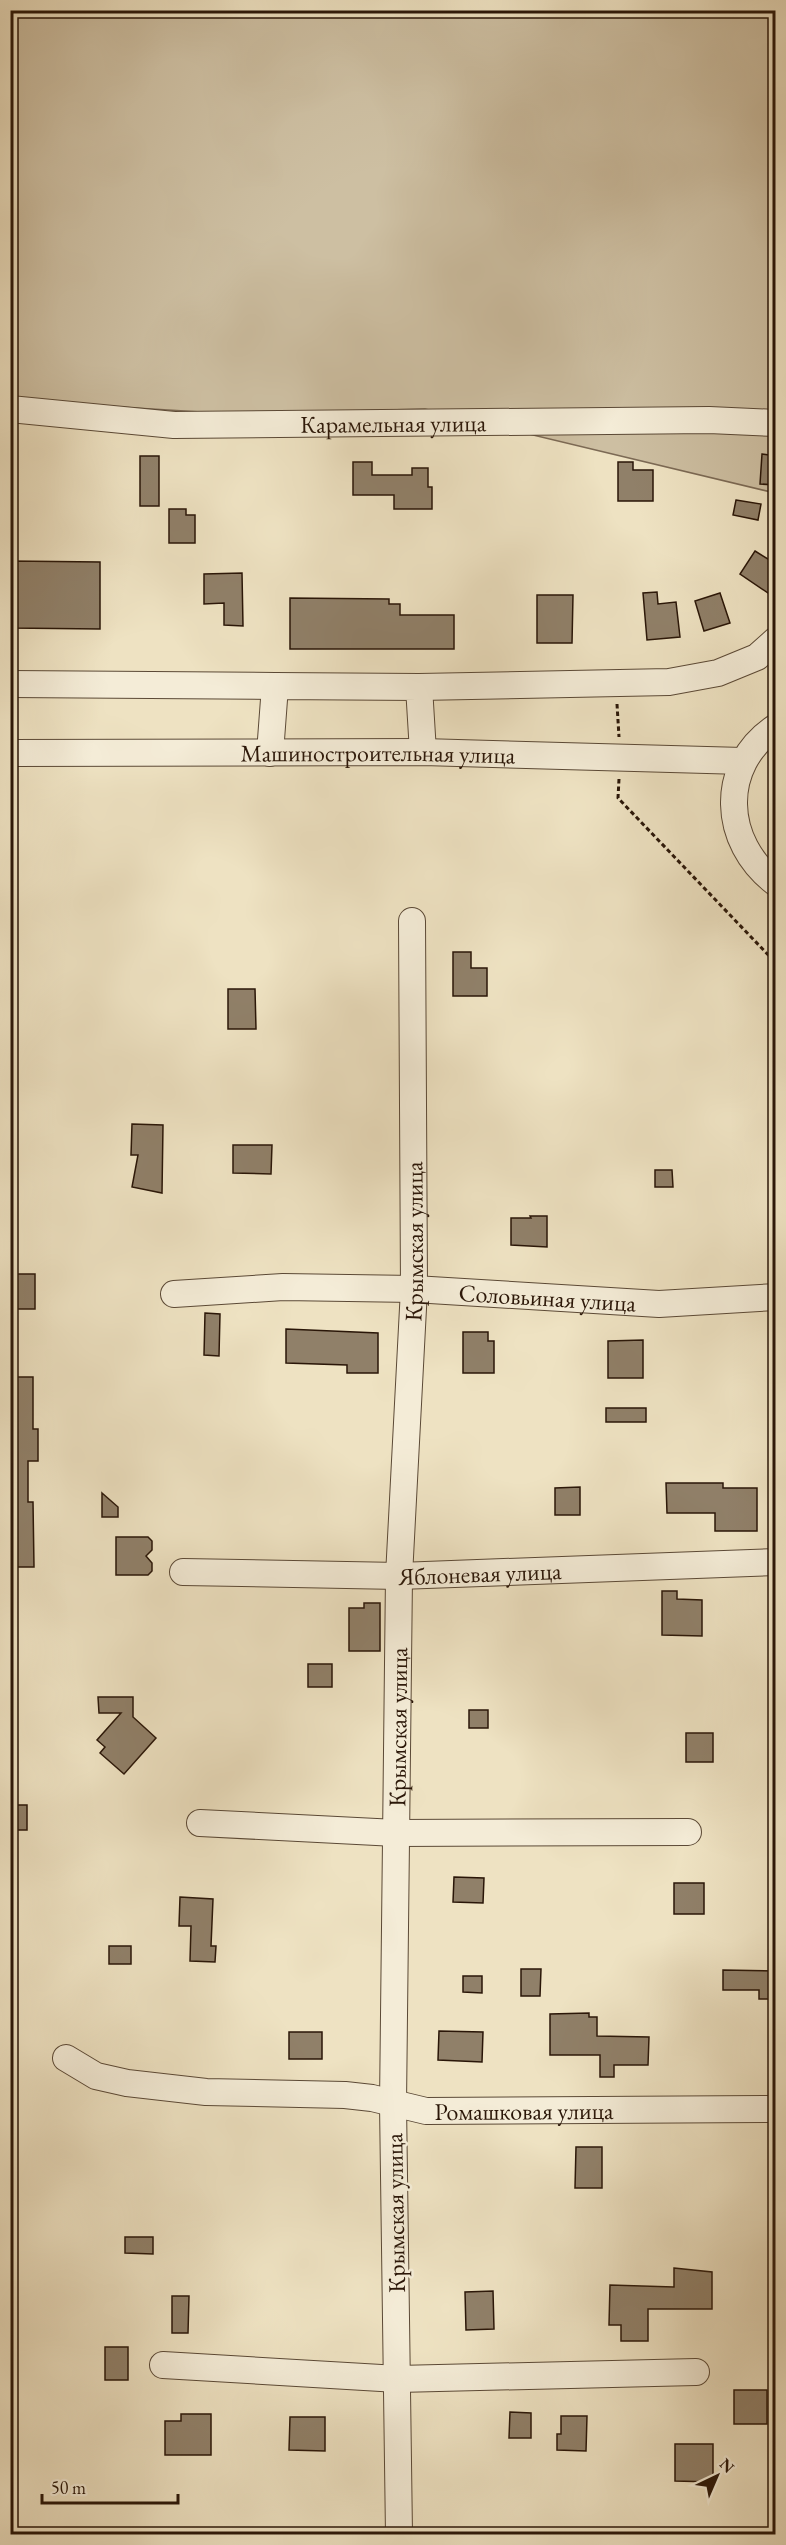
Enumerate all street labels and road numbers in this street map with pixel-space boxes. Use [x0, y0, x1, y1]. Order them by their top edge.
street label: Карамельная улица [300, 407, 487, 439]
street label: Машиностроительная улица [240, 736, 516, 770]
street label: Крымская улица [397, 1161, 430, 1322]
street label: Соловьиная улица [458, 1276, 638, 1318]
street label: Яблоневая улица [397, 1554, 562, 1592]
street label: Крымская улица [381, 1647, 414, 1807]
street label: Ромашковая улица [434, 2094, 614, 2126]
street label: Крымская улица [378, 2132, 412, 2293]

